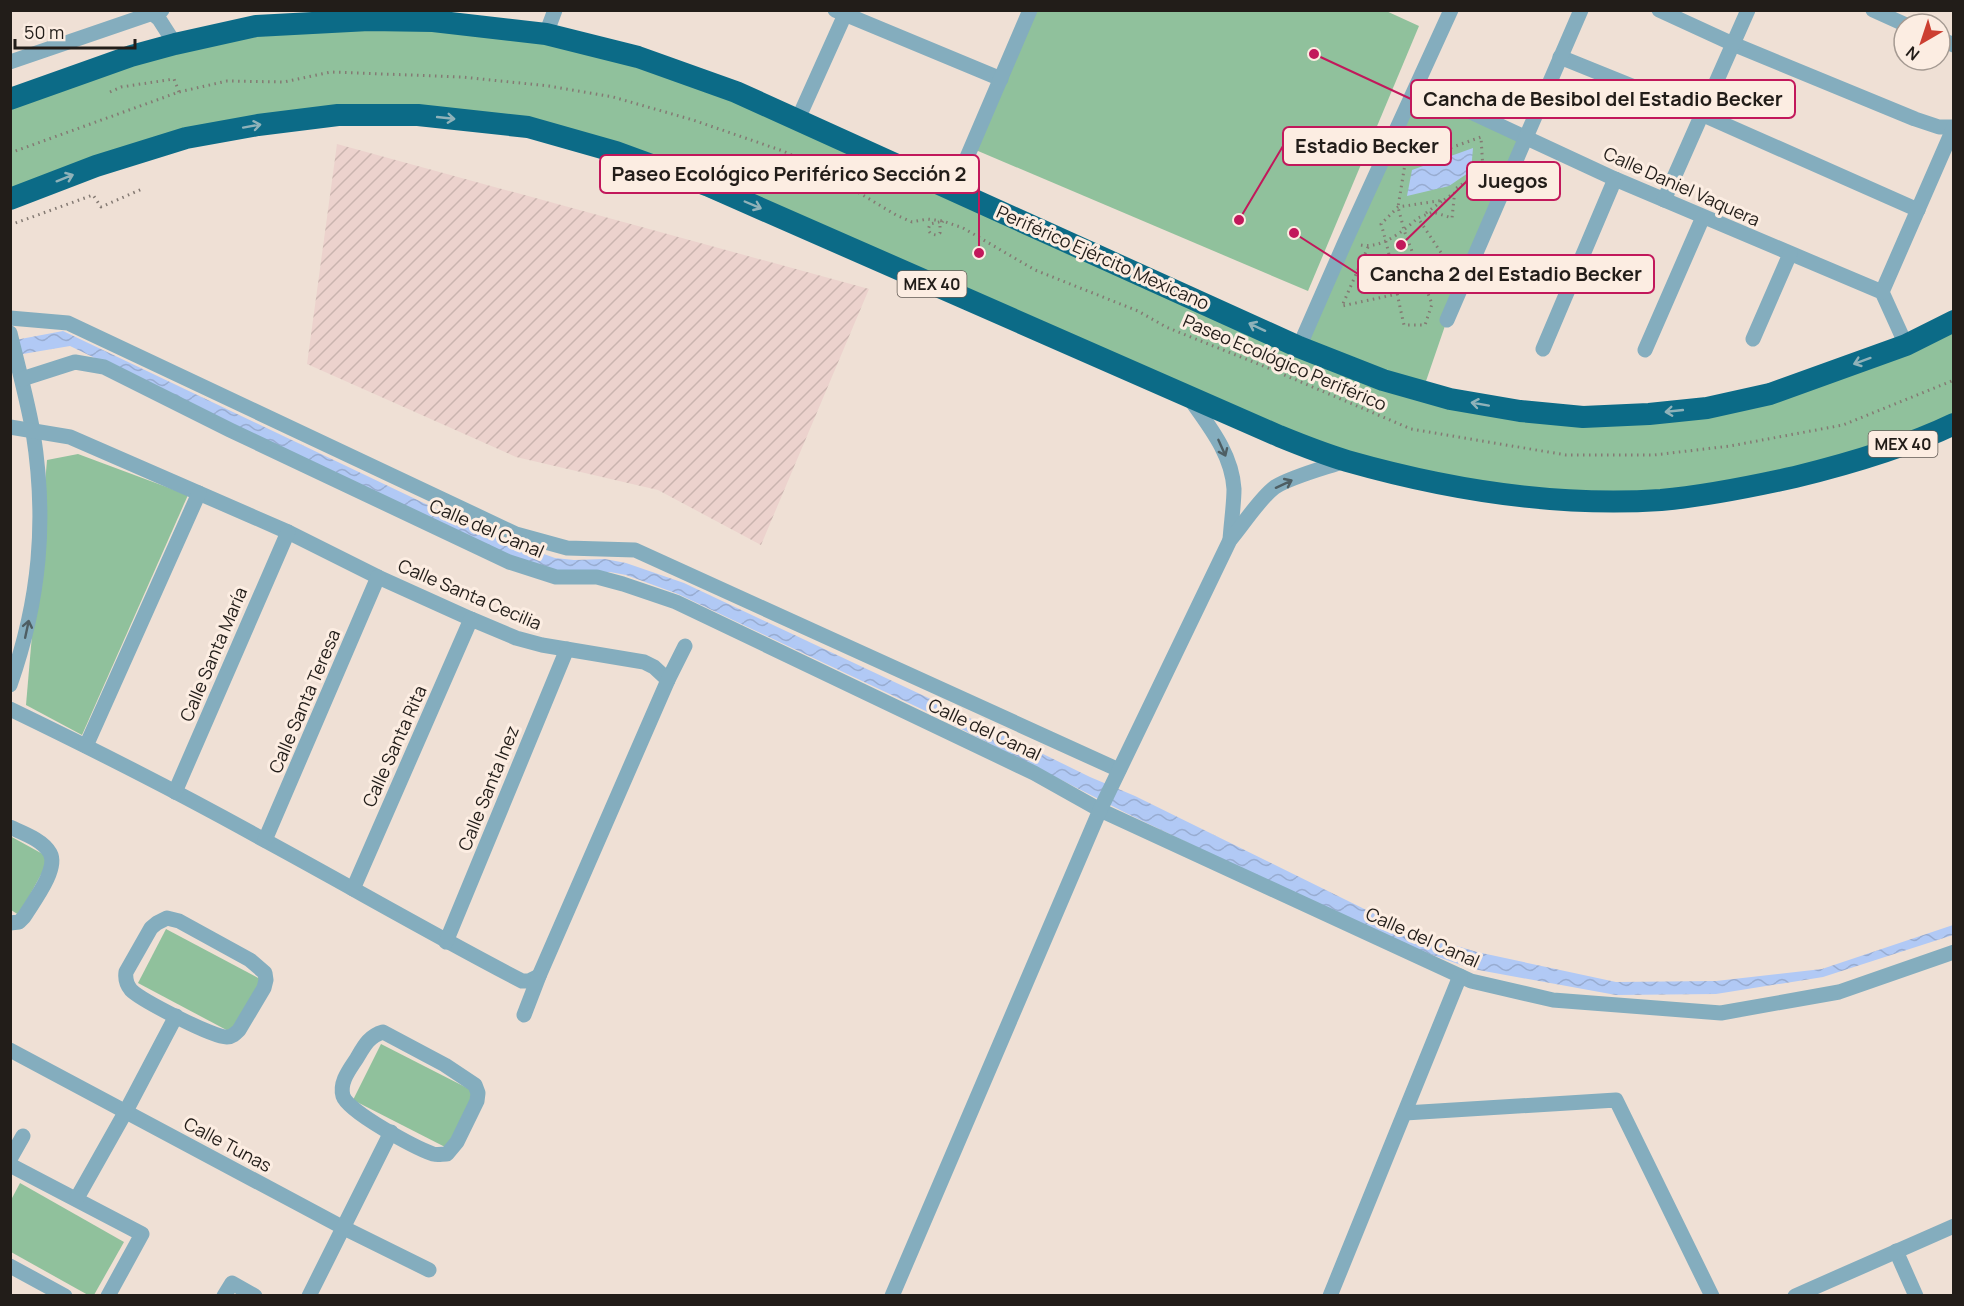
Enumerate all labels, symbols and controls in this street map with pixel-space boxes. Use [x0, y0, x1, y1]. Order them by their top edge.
scale bar [15, 12, 135, 50]
north arrow [1892, 12, 1952, 72]
text: 50 m [24, 20, 64, 44]
text: N [1901, 41, 1924, 66]
callout: Cancha de Besibol del Estadio Becker [1411, 80, 1795, 118]
text: Cancha de Besibol del Estadio Becker [1423, 85, 1783, 112]
one-way arrow [436, 113, 456, 124]
one-way arrow [242, 120, 262, 131]
callout: Estadio Becker [1283, 127, 1451, 165]
text: Estadio Becker [1295, 132, 1439, 159]
street label: Calle Daniel Vaquera [1600, 141, 1764, 231]
callout: Paseo Ecológico Periférico Sección 2 [600, 155, 979, 193]
text: Paseo Ecológico Periférico Sección 2 [612, 160, 967, 187]
callout: Juegos [1467, 162, 1560, 200]
text: Juegos [1478, 167, 1548, 194]
one-way arrow [55, 172, 74, 183]
street label: Periférico Ejército Mexicano [993, 199, 1213, 315]
one-way arrow [744, 200, 762, 212]
callout: Cancha 2 del Estadio Becker [1358, 255, 1654, 293]
text: Cancha 2 del Estadio Becker [1370, 260, 1642, 287]
road number: MEX 40 [898, 271, 966, 297]
street label: Paseo Ecológico Periférico [1180, 308, 1390, 416]
one-way arrow [1248, 321, 1266, 332]
one-way arrow [1853, 357, 1871, 368]
one-way arrow [1471, 399, 1490, 410]
one-way arrow [1664, 406, 1684, 417]
road number: MEX 40 [1868, 431, 1938, 457]
one-way arrow [1216, 438, 1228, 456]
one-way arrow [1275, 477, 1293, 489]
street label: Calle del Canal [426, 493, 548, 563]
street label: Calle Santa Cecilia [395, 553, 545, 635]
street label: Calle Santa María [174, 583, 252, 725]
one-way arrow [22, 620, 33, 639]
street label: Calle Santa Teresa [263, 625, 345, 777]
street label: Calle Santa Rita [356, 681, 432, 811]
street label: Calle del Canal [925, 692, 1045, 766]
street label: Calle Santa Inez [452, 722, 524, 854]
street label: Calle del Canal [1362, 901, 1484, 973]
street label: Calle Tunas [180, 1111, 276, 1177]

